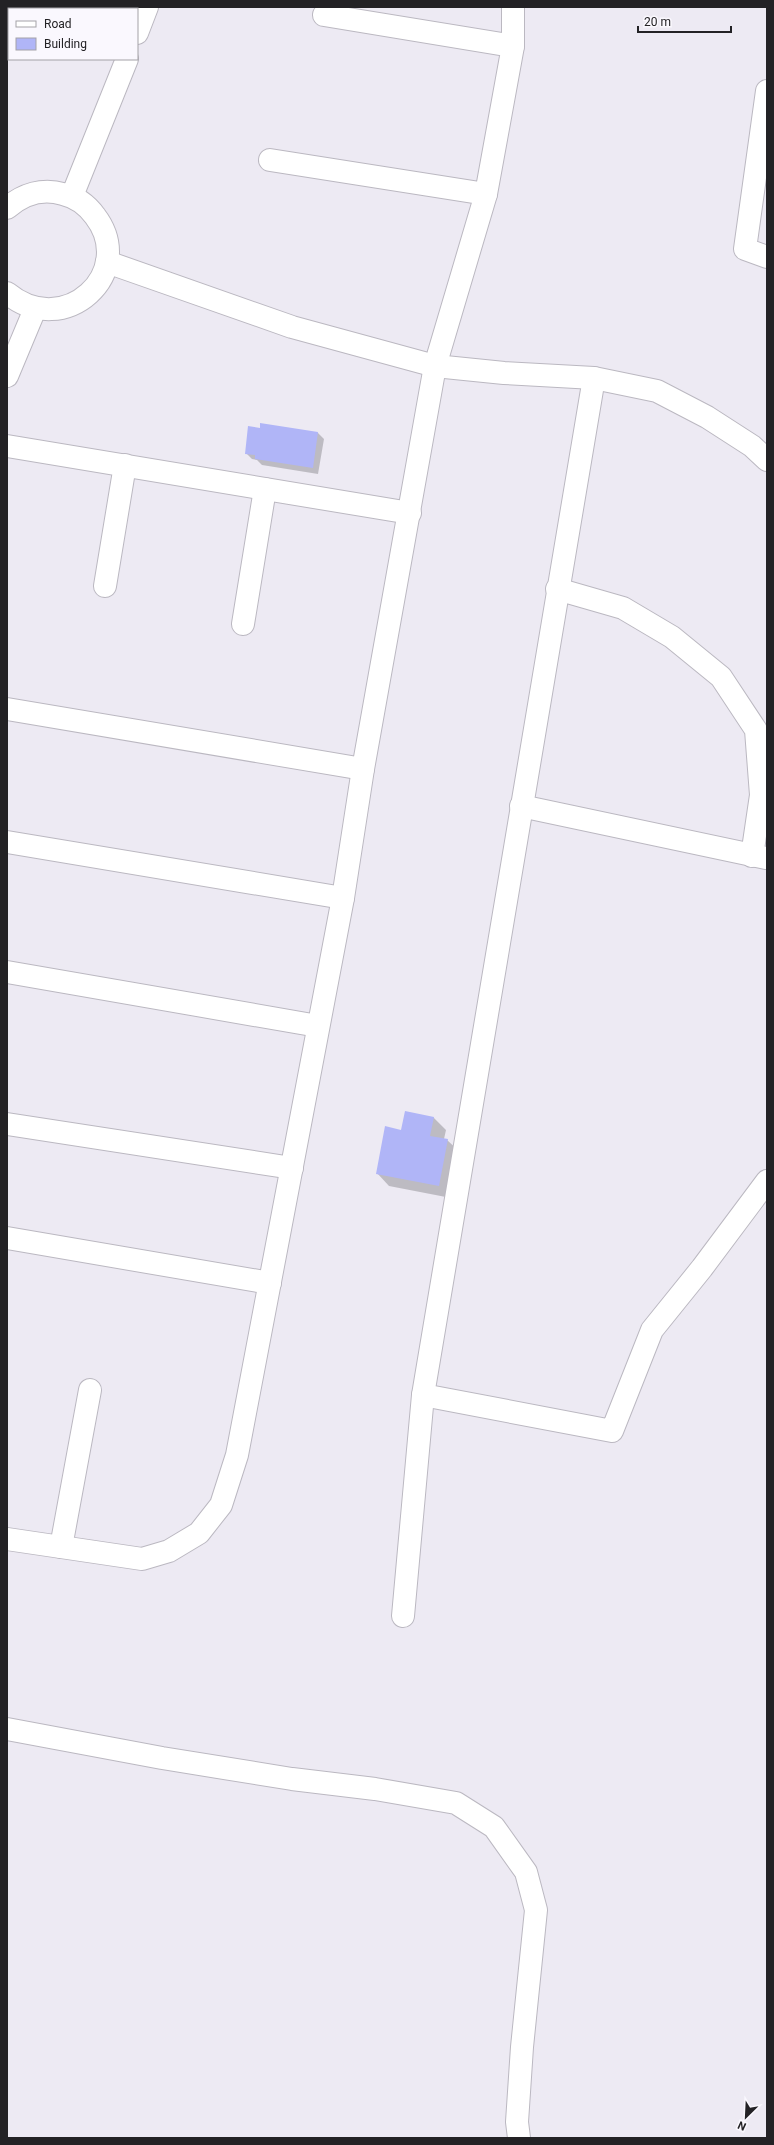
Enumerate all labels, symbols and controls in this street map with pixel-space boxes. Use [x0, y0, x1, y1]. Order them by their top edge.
legend [8, 8, 138, 60]
scale bar [638, 8, 731, 34]
text: 20 m [644, 15, 671, 29]
text: Road [44, 17, 72, 31]
text: Building [44, 37, 87, 51]
north arrow [726, 2097, 766, 2137]
text: N [736, 2118, 748, 2133]

